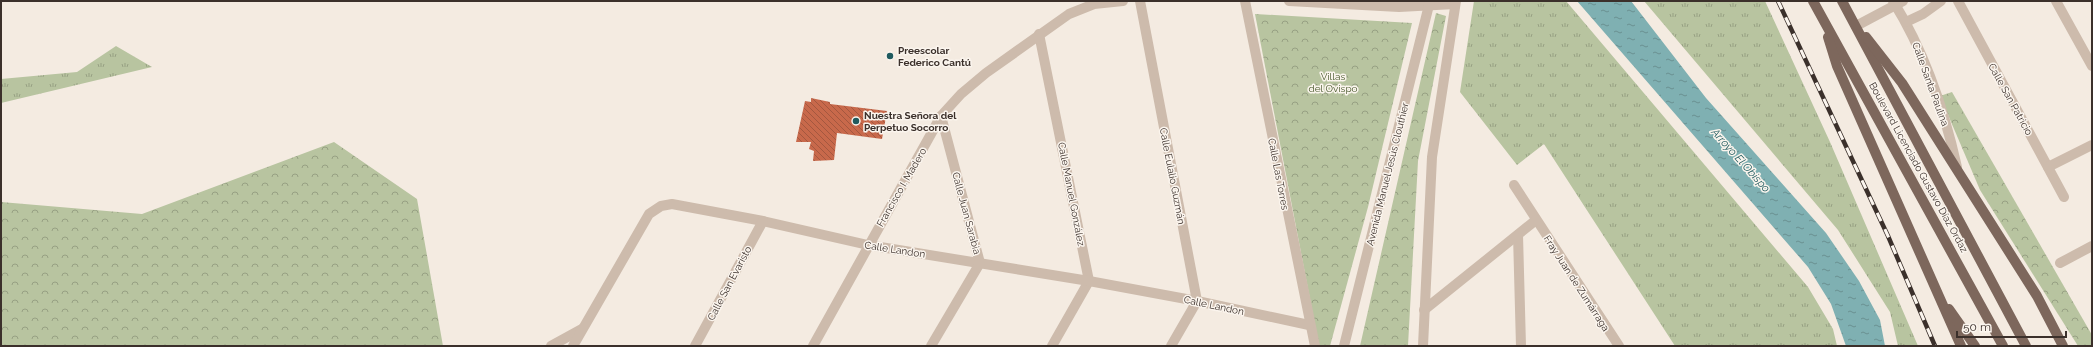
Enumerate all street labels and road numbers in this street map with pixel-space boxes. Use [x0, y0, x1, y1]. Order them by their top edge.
street label: Calle Santa Paulina [1910, 41, 1951, 128]
street label: Calle San Patricio [1986, 61, 2035, 137]
street label: Boulevard Licenciado Gustavo Díaz Ordaz [1867, 80, 1970, 254]
street label: Avenida Manuel Jesús Clouthier [1364, 101, 1411, 247]
street label: Calle Eulalio Guzmán [1158, 127, 1187, 225]
street label: Calle Las Torres [1266, 137, 1291, 211]
street label: Calle Manuel González [1056, 141, 1087, 247]
street label: Francisco I. Madero [874, 146, 929, 229]
street label: Calle Juan Sarabia [950, 171, 983, 255]
street label: Fray Juan de Zumárraga [1542, 233, 1612, 333]
street label: Calle Landon [864, 239, 926, 260]
street label: Calle San Evaristo [705, 244, 754, 322]
street label: Calle Landon [1183, 294, 1245, 317]

